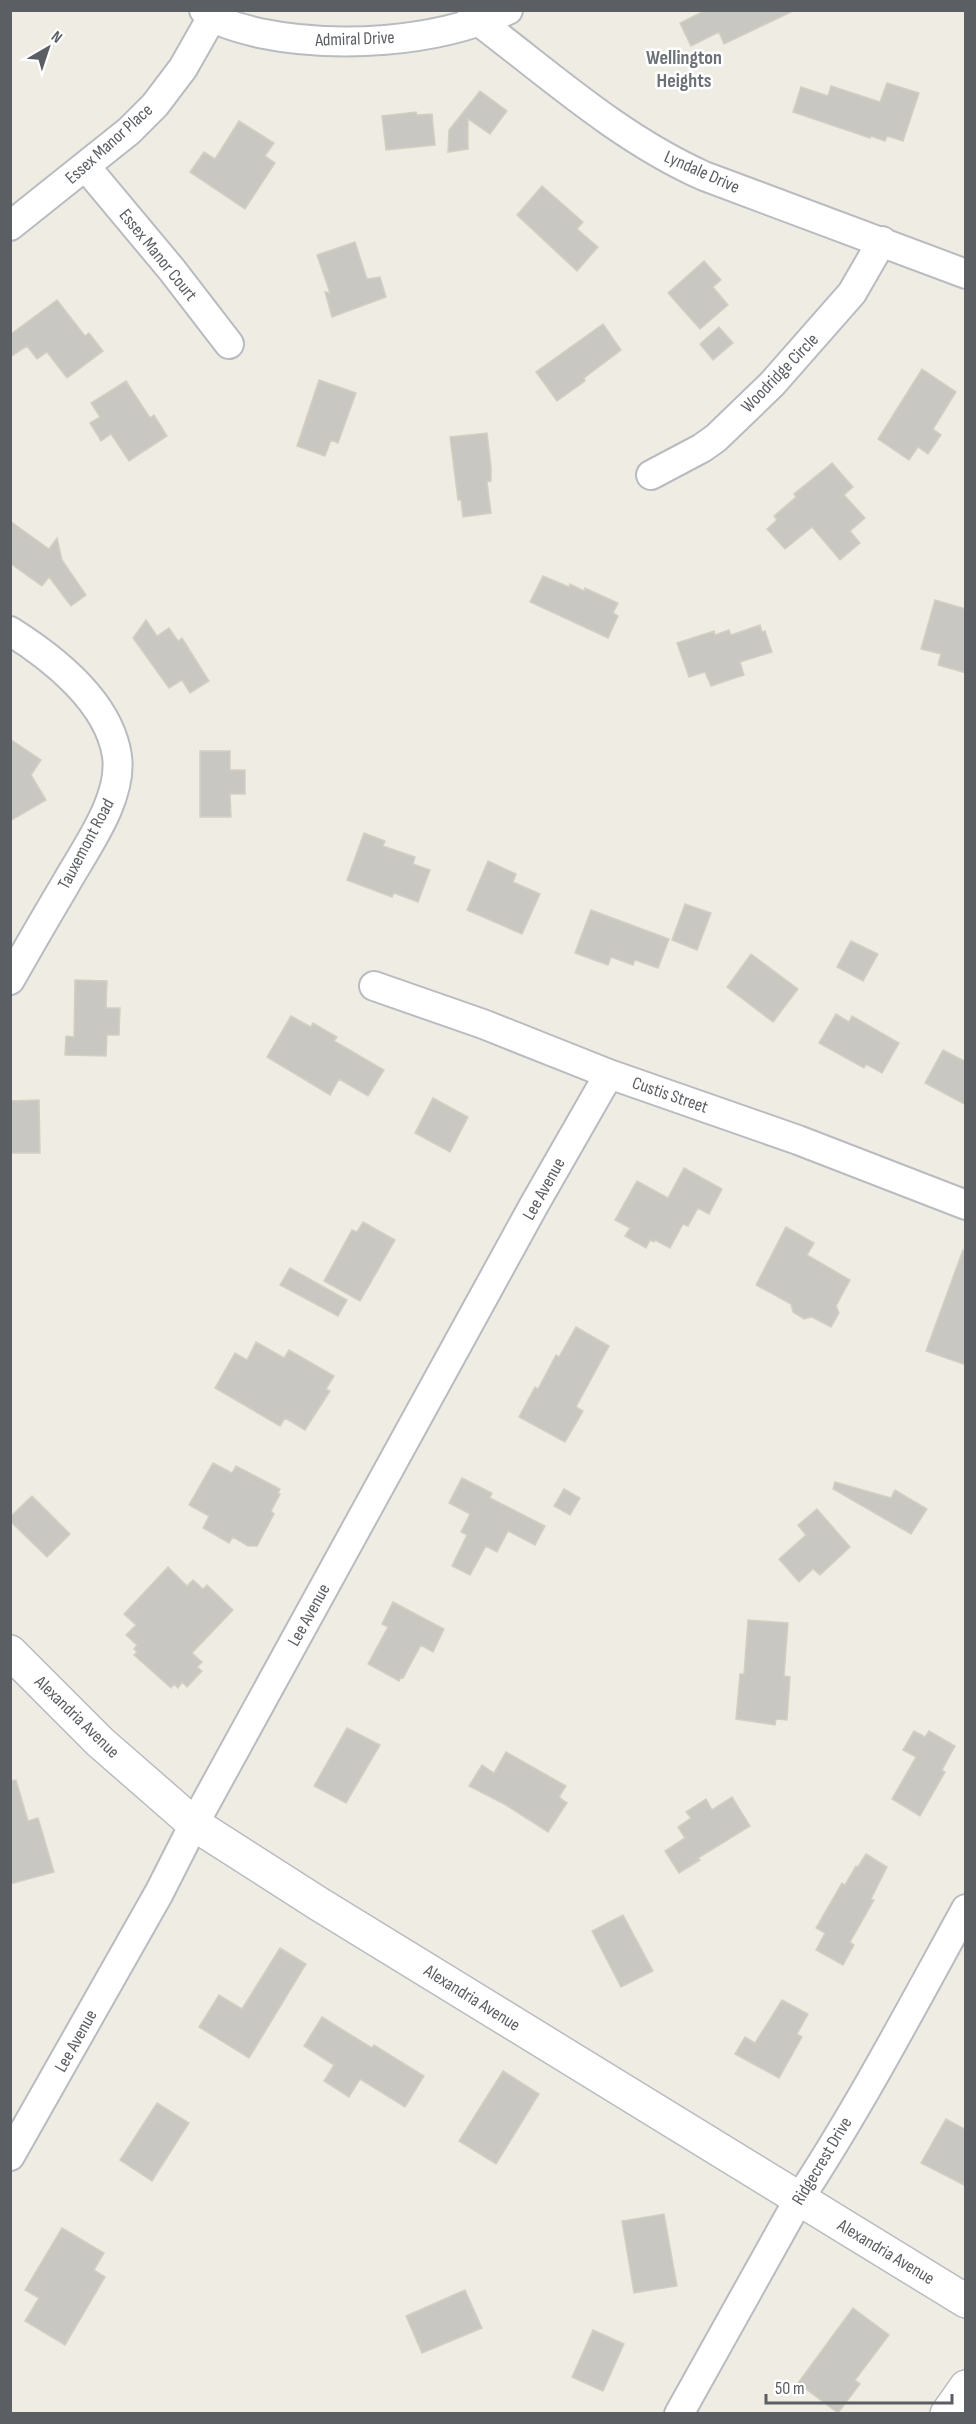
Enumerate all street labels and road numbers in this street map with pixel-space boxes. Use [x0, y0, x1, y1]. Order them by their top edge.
street label: Admiral Drive [314, 27, 395, 51]
street label: Essex Manor Place [61, 99, 157, 189]
street label: Lyndale Drive [661, 146, 743, 198]
street label: Essex Manor Court [115, 205, 202, 306]
street label: Woodridge Circle [737, 329, 823, 417]
street label: Tauxemont Road [53, 795, 119, 893]
street label: Custis Street [629, 1072, 711, 1118]
street label: Lee Avenue [518, 1154, 570, 1224]
street label: Lee Avenue [283, 1580, 335, 1650]
street label: Alexandria Avenue [30, 1671, 124, 1763]
street label: Alexandria Avenue [419, 1960, 524, 2036]
street label: Lee Avenue [50, 2006, 102, 2076]
street label: Ridgecrest Drive [788, 2113, 856, 2209]
street label: Alexandria Avenue [833, 2214, 938, 2289]

